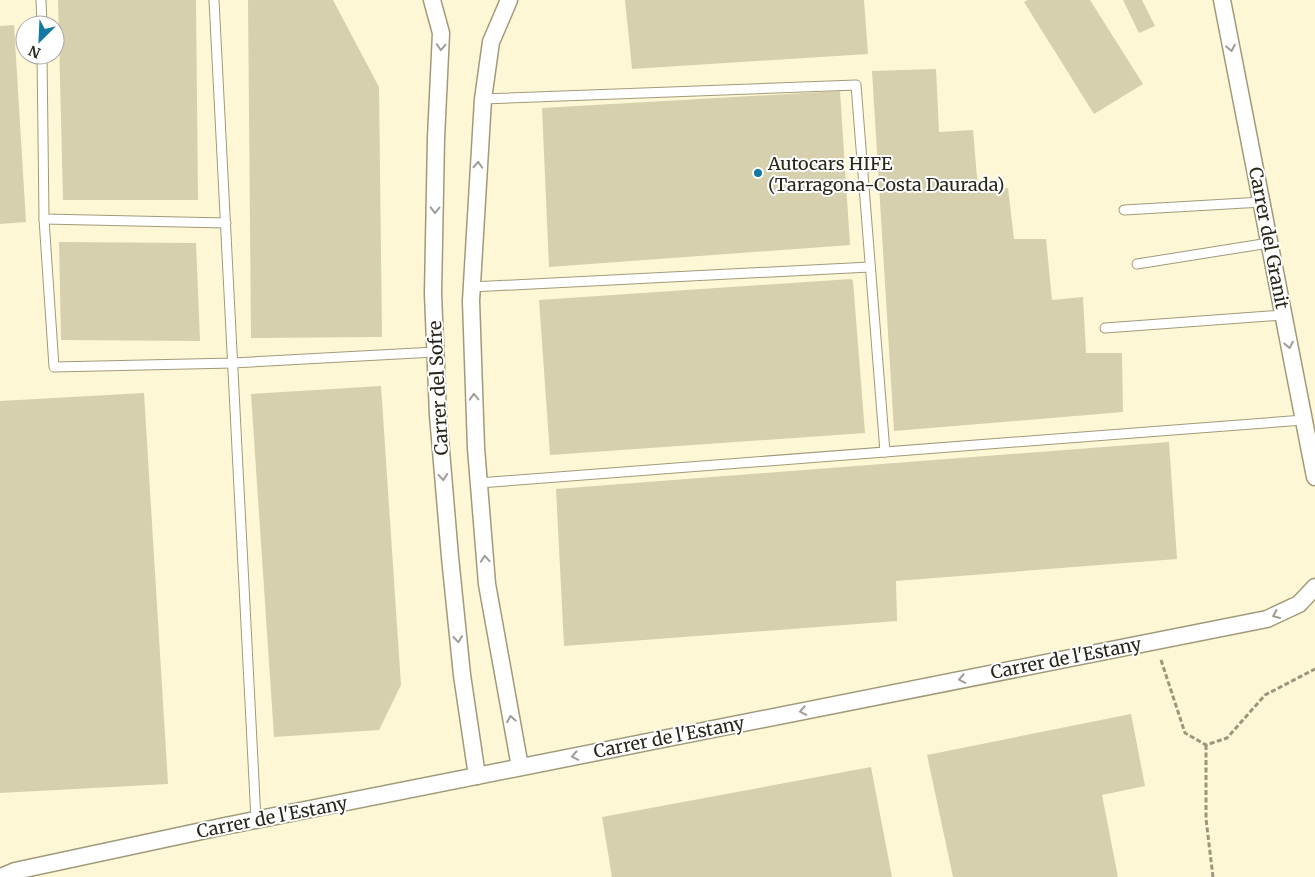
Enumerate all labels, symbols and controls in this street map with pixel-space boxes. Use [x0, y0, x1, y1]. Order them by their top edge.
north arrow [15, 15, 65, 65]
text: N [26, 41, 43, 62]
one-way arrow [1226, 43, 1236, 52]
one-way arrow [435, 44, 446, 52]
place label: Autocars HIFE (Tarragona-Costa Daurada) [767, 152, 1005, 196]
one-way arrow [473, 160, 484, 168]
street label: Carrer del Granit [1244, 165, 1294, 311]
marker: Autocars HIFE (Tarragona-Costa Daurada) [752, 167, 764, 179]
one-way arrow [430, 206, 440, 214]
street label: Carrer del Sofre [423, 320, 453, 456]
one-way arrow [1284, 340, 1294, 349]
one-way arrow [469, 393, 480, 401]
one-way arrow [437, 473, 448, 481]
one-way arrow [479, 555, 490, 563]
one-way arrow [1272, 608, 1281, 619]
street label: Carrer de l'Estany [989, 632, 1144, 684]
one-way arrow [452, 635, 463, 643]
one-way arrow [958, 673, 967, 683]
one-way arrow [799, 705, 807, 715]
street label: Carrer de l'Estany [592, 711, 747, 763]
one-way arrow [507, 715, 517, 724]
one-way arrow [571, 750, 579, 761]
street label: Carrer de l'Estany [195, 791, 350, 843]

